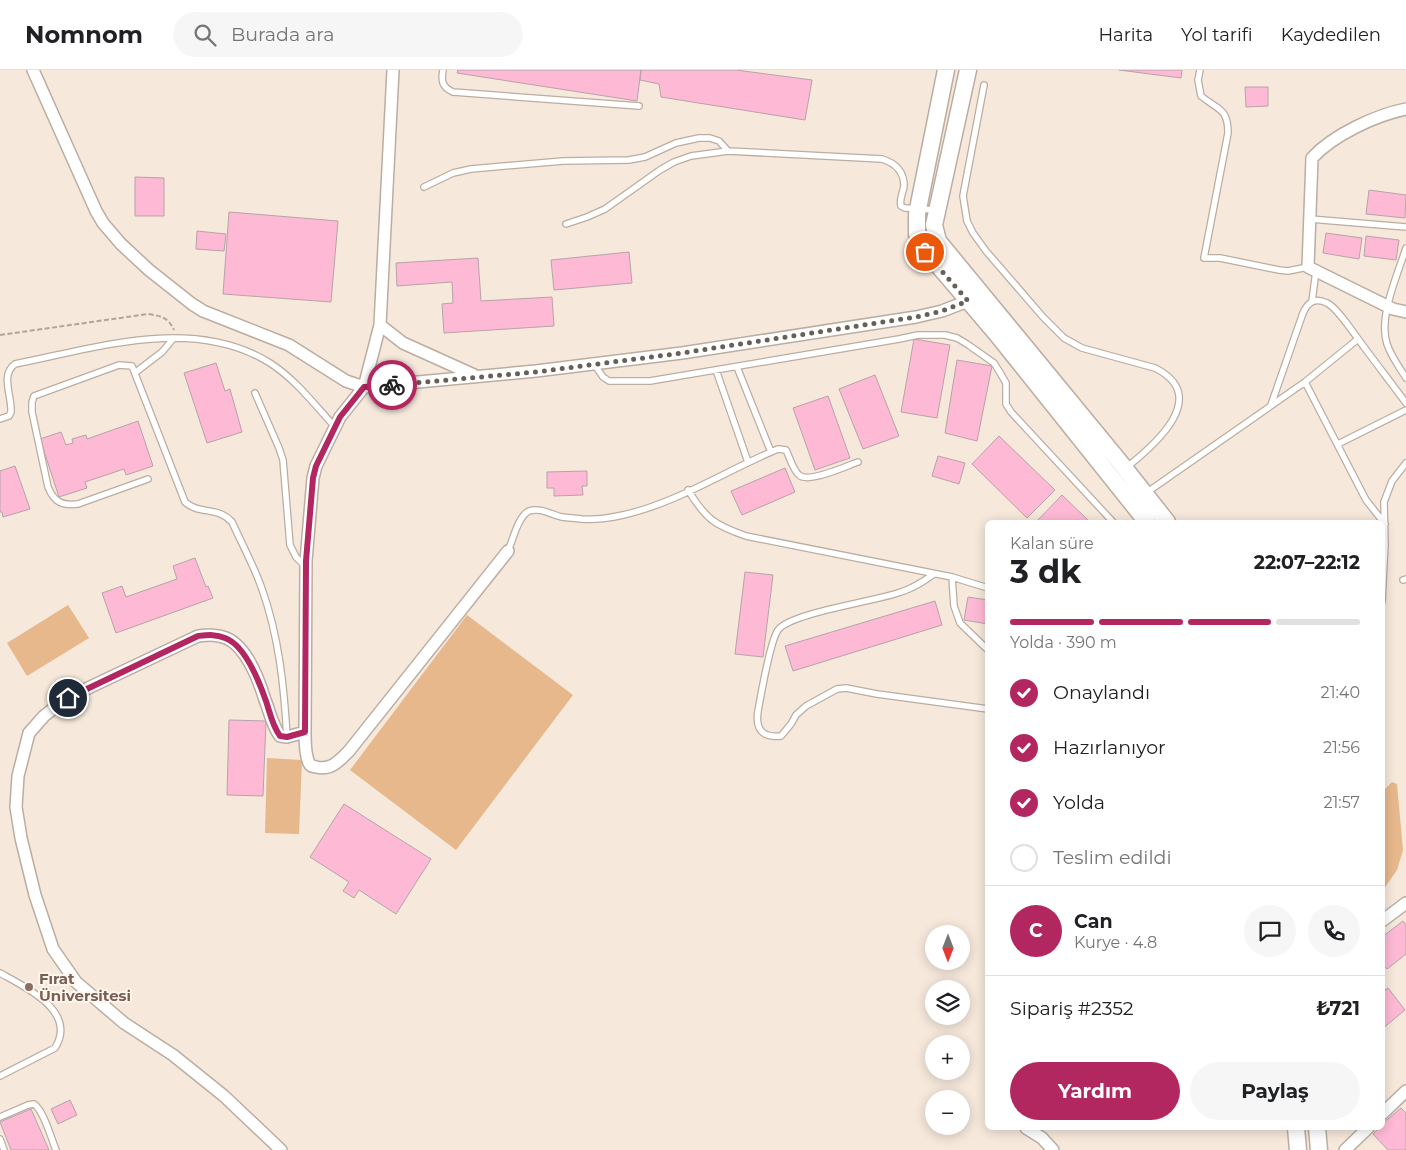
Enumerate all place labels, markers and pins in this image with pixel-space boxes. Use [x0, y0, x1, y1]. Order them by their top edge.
pin [904, 231, 946, 273]
pin [47, 677, 89, 719]
place label: Fırat Üniversitesi [39, 969, 131, 1005]
marker: Fırat Üniversitesi [23, 981, 35, 993]

